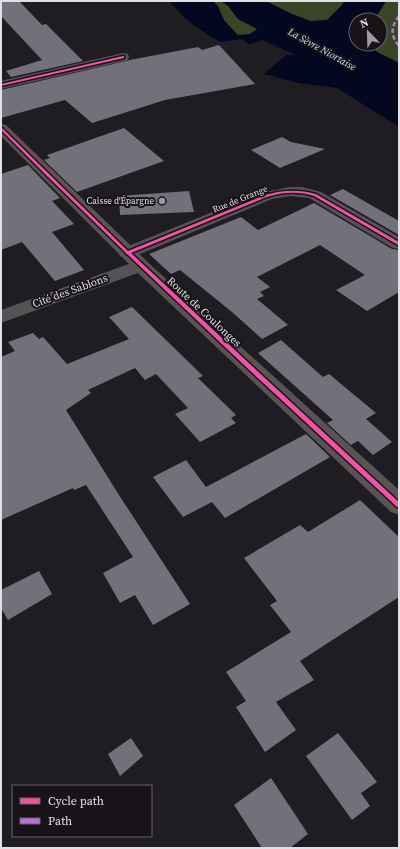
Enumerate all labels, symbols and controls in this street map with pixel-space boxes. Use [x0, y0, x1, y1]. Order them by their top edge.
north arrow [348, 12, 388, 52]
text: N [358, 15, 371, 32]
water label: La Sèvre Niortaise [285, 25, 358, 73]
street label: Rue de Grange [211, 182, 270, 216]
place label: Caisse d'Épargne [87, 195, 154, 207]
marker: Caisse d'Épargne [157, 196, 167, 206]
street label: Cité des Sablons [30, 270, 110, 312]
street label: Route de Coulonges [163, 274, 245, 351]
legend [12, 785, 152, 837]
text: Cycle path [48, 793, 104, 809]
text: Path [48, 813, 72, 829]

